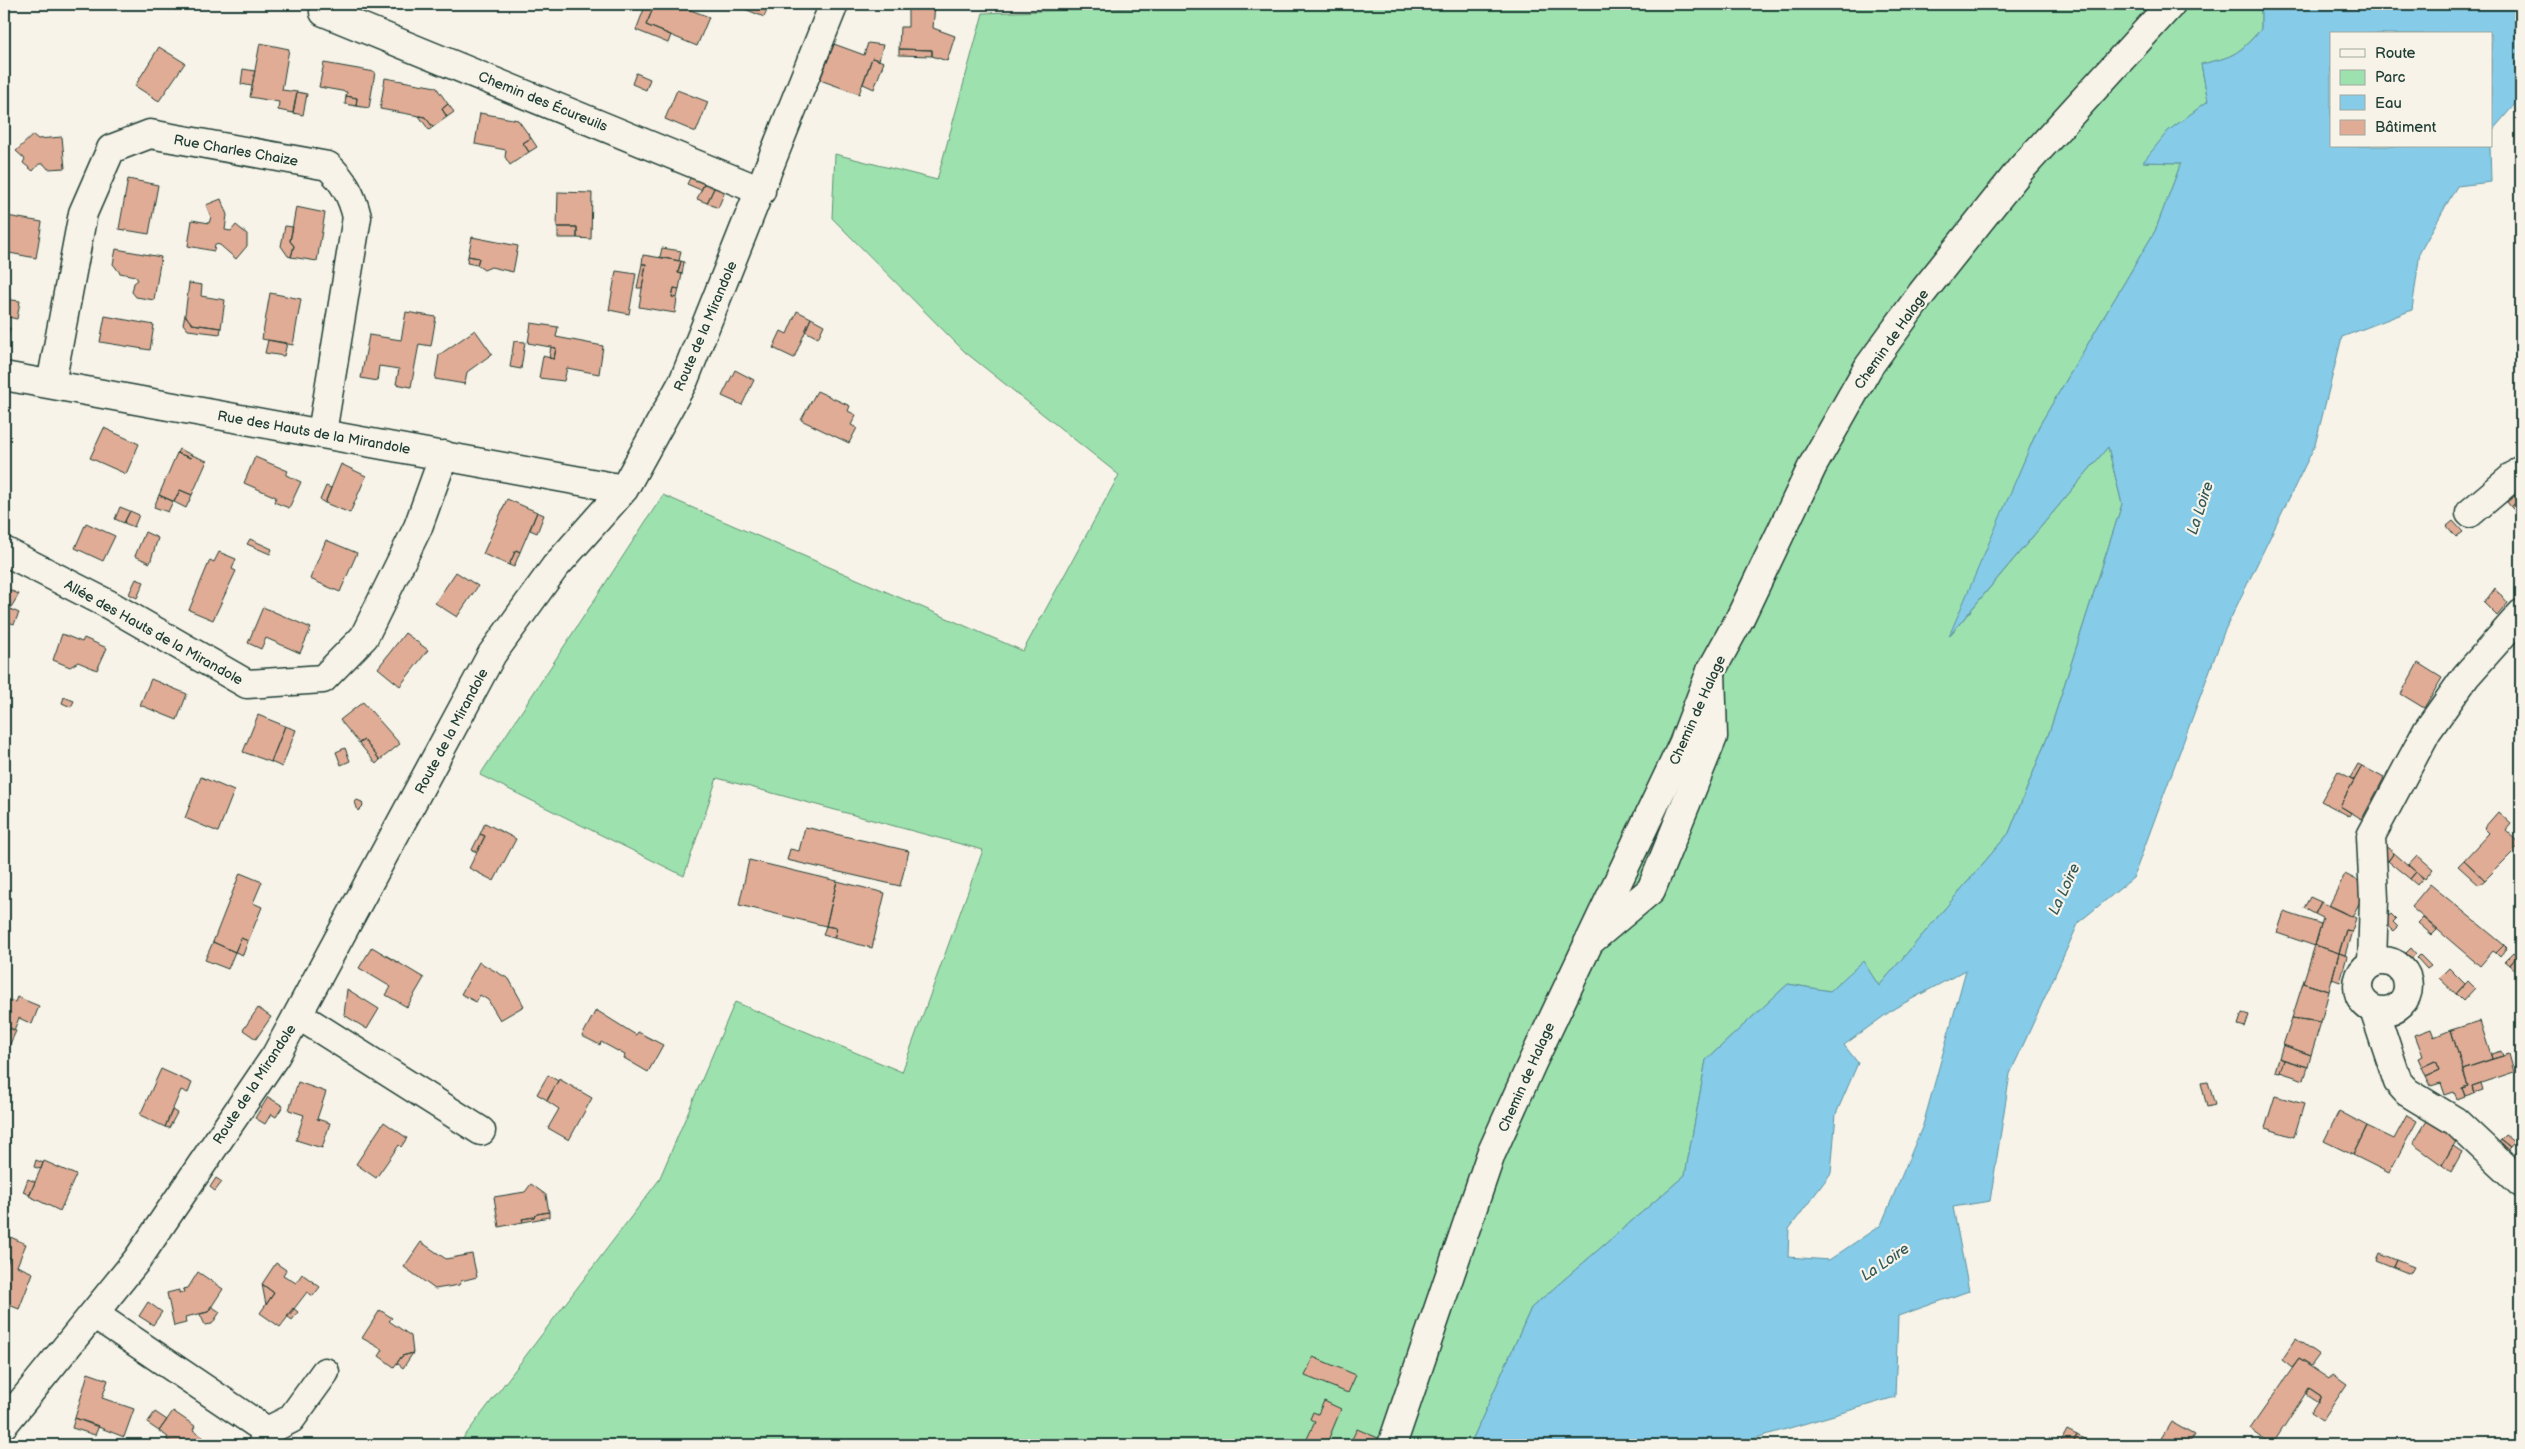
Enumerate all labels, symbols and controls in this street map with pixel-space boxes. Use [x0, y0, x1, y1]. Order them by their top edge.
legend [2330, 32, 2492, 148]
text: Route [2375, 44, 2416, 63]
street label: Chemin des Écureuils [476, 67, 610, 135]
text: Parc [2375, 68, 2405, 87]
text: Eau [2375, 94, 2402, 113]
text: Bâtiment [2375, 118, 2437, 137]
street label: Rue Charles Chaize [172, 131, 300, 170]
street label: Route de la Mirandole [670, 259, 741, 394]
street label: Chemin de Halage [1851, 286, 1932, 393]
street label: Rue des Hauts de la Mirandole [216, 407, 412, 458]
water label: La Loire [2183, 479, 2218, 537]
street label: Allée des Hauts de la Mirandole [62, 576, 246, 689]
street label: Chemin de Halage [1666, 653, 1729, 768]
street label: Route de la Mirandole [411, 666, 492, 797]
water label: La Loire [2044, 860, 2085, 918]
street label: Chemin de Halage [1495, 1020, 1558, 1135]
street label: Route de la Mirandole [209, 1021, 300, 1147]
water label: La Loire [1857, 1239, 1913, 1286]

